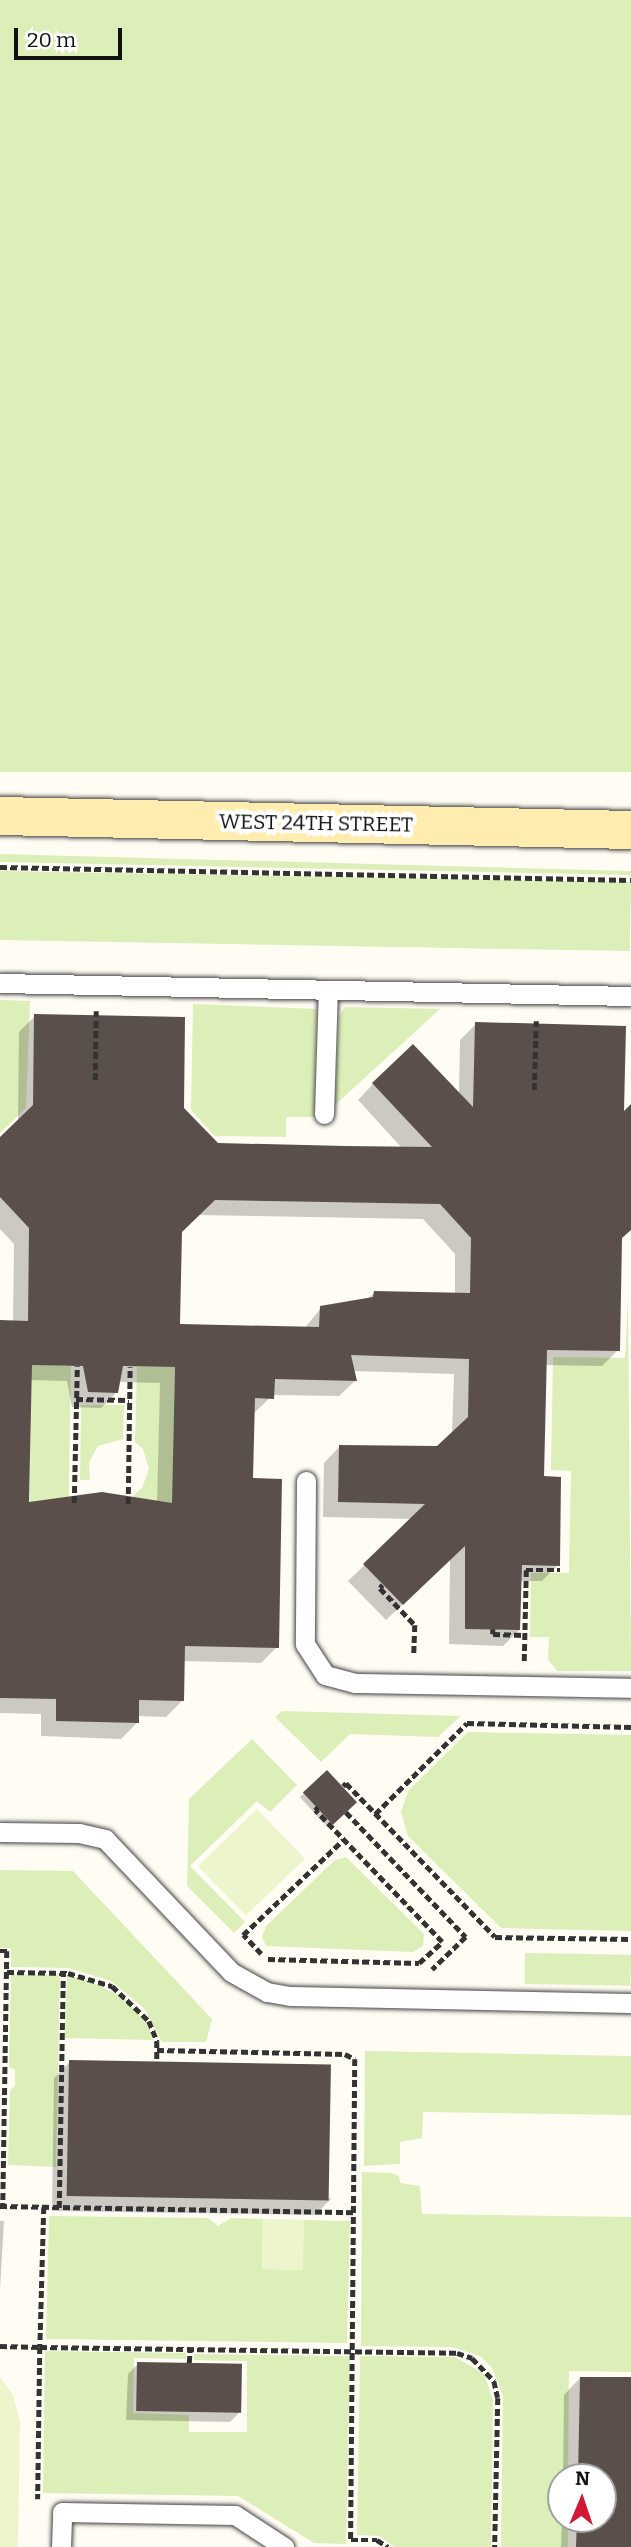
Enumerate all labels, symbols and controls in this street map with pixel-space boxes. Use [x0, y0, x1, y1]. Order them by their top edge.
scale bar [18, 14, 126, 58]
text: 20 m [27, 27, 76, 53]
street label: WEST 24TH STREET [219, 809, 413, 837]
north arrow [547, 2463, 617, 2533]
text: N [575, 2467, 590, 2490]

